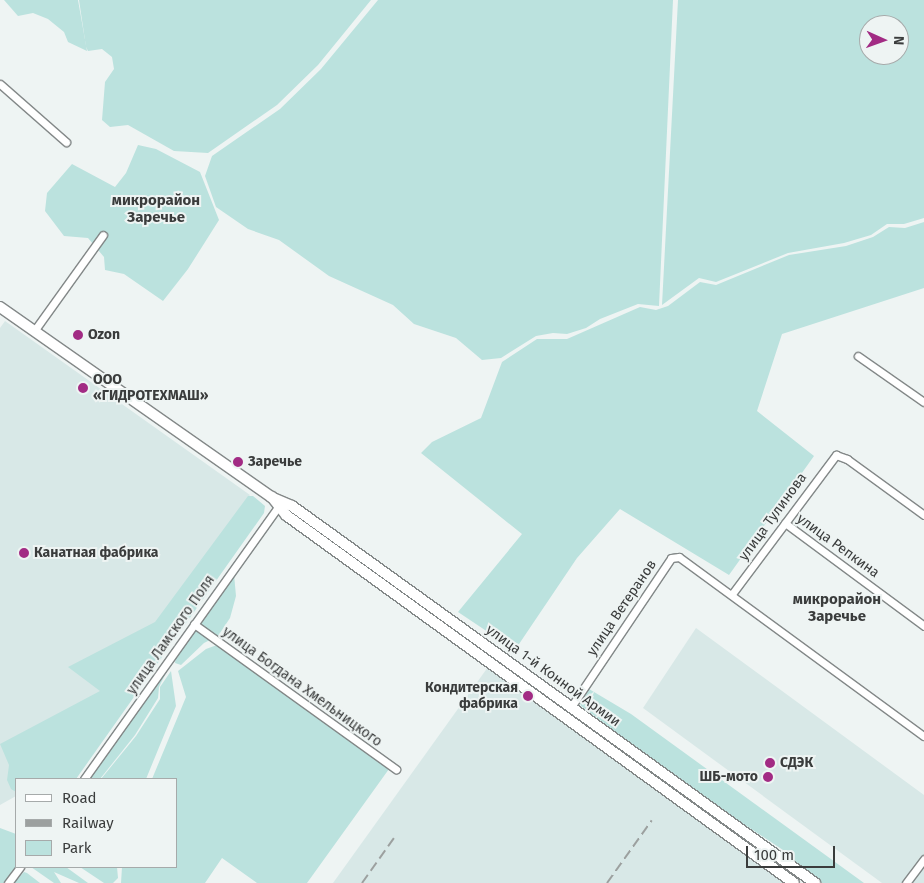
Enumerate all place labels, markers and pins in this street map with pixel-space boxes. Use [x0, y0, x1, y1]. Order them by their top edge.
place label: Ozon [88, 327, 120, 343]
marker: Ozon [72, 329, 84, 341]
place label: ООО «ГИДРОТЕХМАШ» [93, 372, 208, 404]
marker: ООО «ГИДРОТЕХМАШ» [77, 382, 89, 394]
place label: Заречье [248, 454, 302, 470]
marker: Заречье [232, 456, 244, 468]
place label: Канатная фабрика [34, 545, 159, 561]
marker: Канатная фабрика [18, 547, 30, 559]
place label: Кондитерская фабрика [425, 680, 518, 712]
marker: Кондитерская фабрика [522, 690, 534, 702]
place label: СДЭК [780, 755, 813, 771]
marker: СДЭК [764, 757, 776, 769]
place label: ШБ-мото [700, 769, 758, 785]
marker: ШБ-мото [762, 771, 774, 783]

